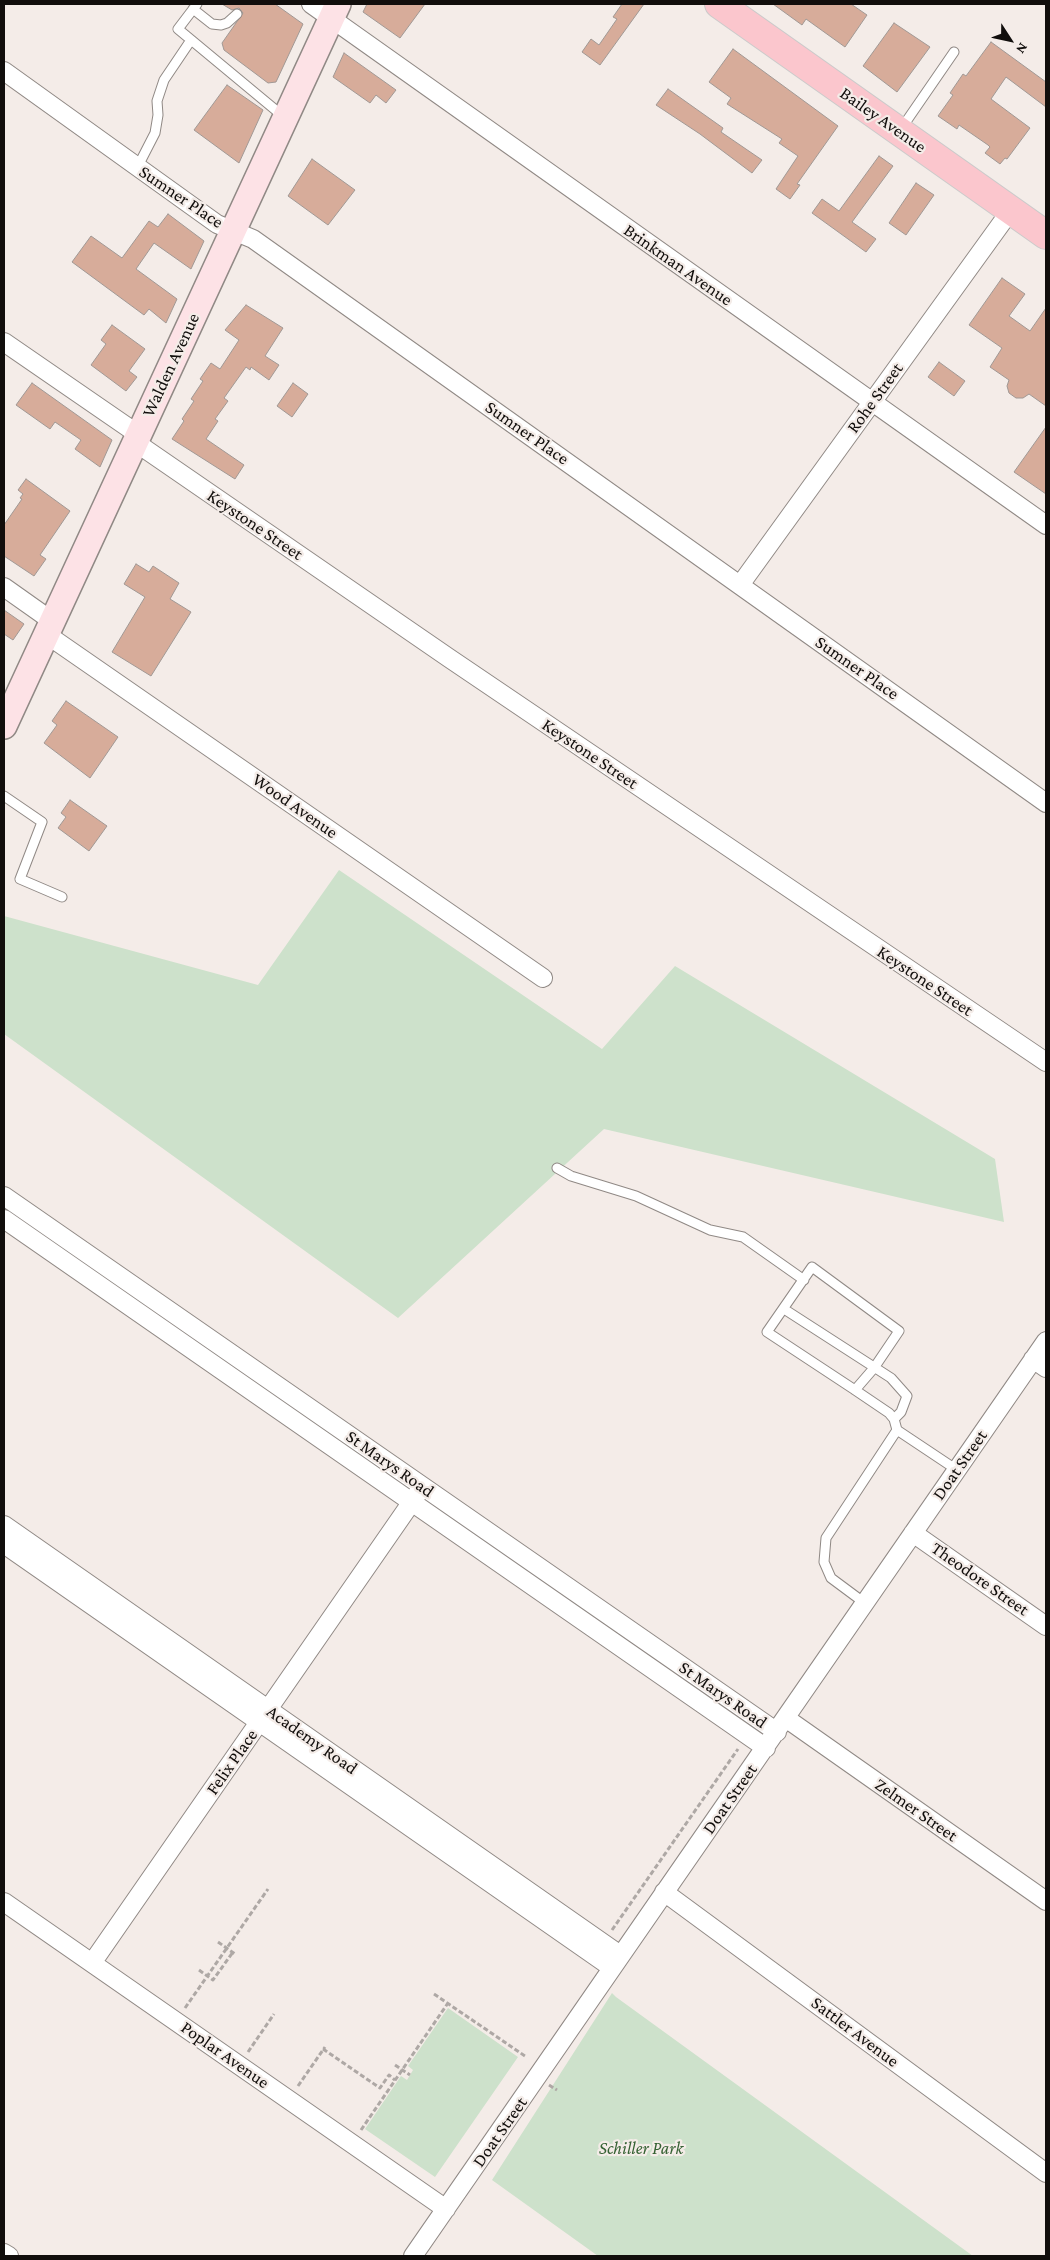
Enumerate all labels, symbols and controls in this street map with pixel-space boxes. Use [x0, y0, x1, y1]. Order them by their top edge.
north arrow [985, 15, 1035, 65]
text: N [1013, 40, 1032, 57]
street label: Bailey Avenue [836, 82, 930, 158]
street label: Sumner Place [135, 161, 227, 233]
street label: Brinkman Avenue [619, 219, 737, 311]
street label: Walden Avenue [137, 310, 205, 420]
street label: Rohe Street [842, 359, 908, 437]
street label: Sumner Place [481, 396, 573, 470]
street label: Keystone Street [203, 485, 307, 565]
street label: Sumner Place [811, 631, 903, 705]
street label: Keystone Street [538, 714, 642, 794]
street label: Wood Avenue [248, 769, 342, 843]
street label: Keystone Street [873, 941, 977, 1021]
street label: St Marys Road [342, 1426, 438, 1502]
street label: Doat Street [928, 1426, 992, 1504]
street label: Theodore Street [927, 1537, 1033, 1621]
street label: St Marys Road [675, 1657, 771, 1733]
street label: Academy Road [262, 1701, 362, 1779]
street label: Felix Place [202, 1725, 262, 1799]
street label: Doat Street [698, 1760, 762, 1838]
street label: Zelmer Street [870, 1774, 962, 1846]
street label: Sattler Avenue [807, 1992, 903, 2072]
street label: Poplar Avenue [177, 2017, 273, 2093]
street label: Doat Street [468, 2093, 532, 2171]
park label: Schiller Park [599, 2137, 683, 2159]

